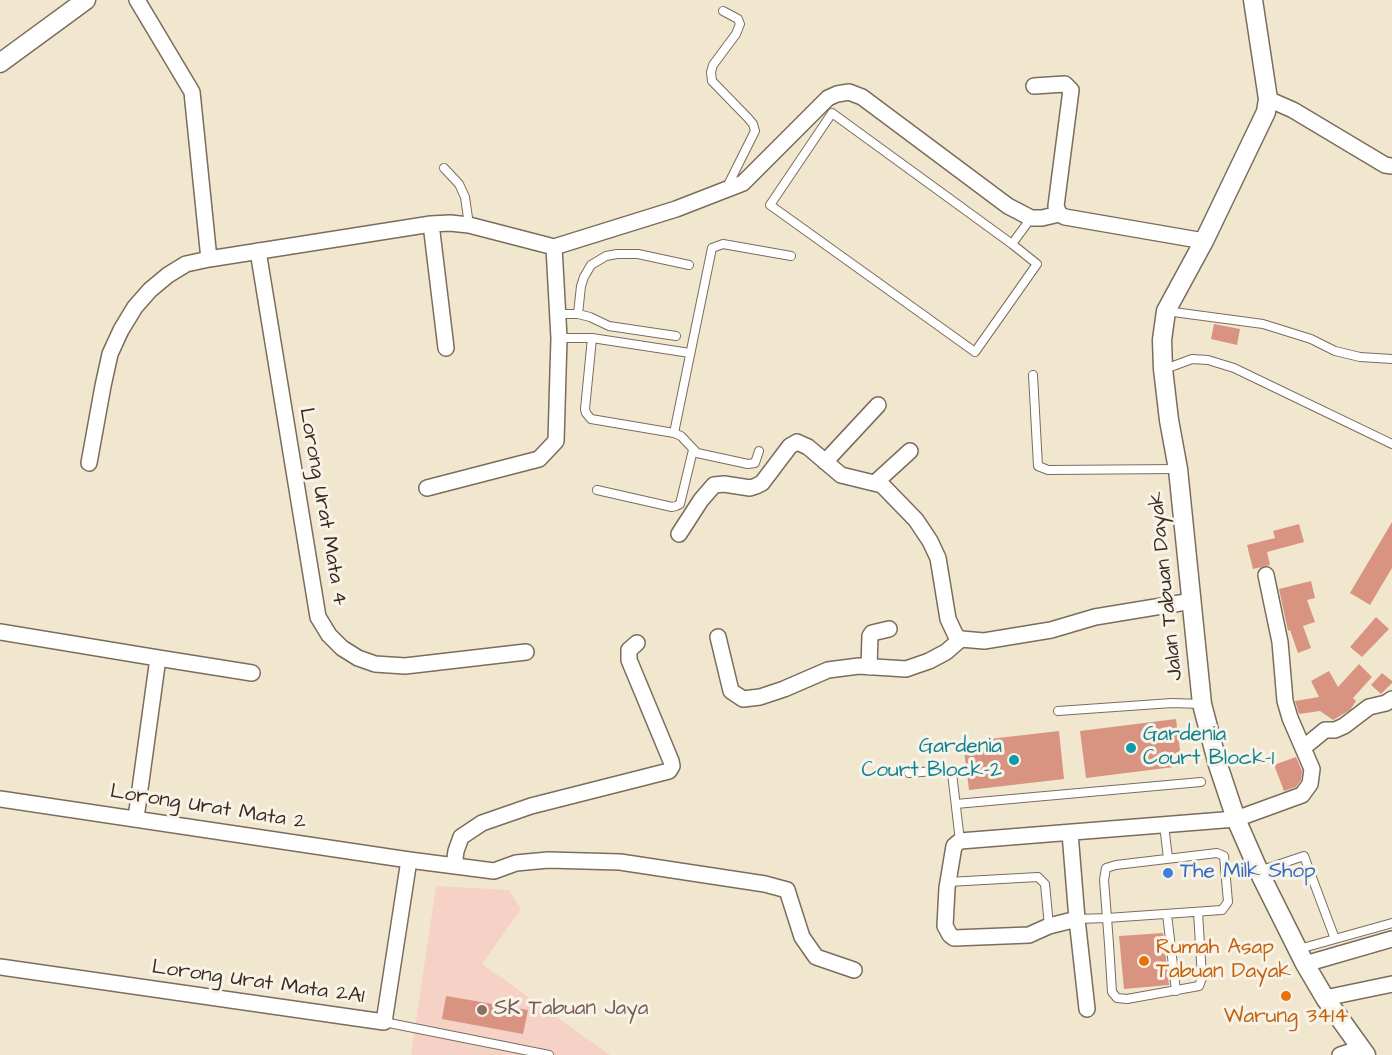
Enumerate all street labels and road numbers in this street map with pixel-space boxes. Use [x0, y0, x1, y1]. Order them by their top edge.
street label: Lorong Urat Mata 4 [292, 406, 352, 608]
street label: Jalan Tabuan Dayak [1145, 490, 1189, 682]
street label: Lorong Urat Mata 2 [108, 780, 308, 836]
street label: Lorong Urat Mata 2A1 [150, 956, 366, 1010]

